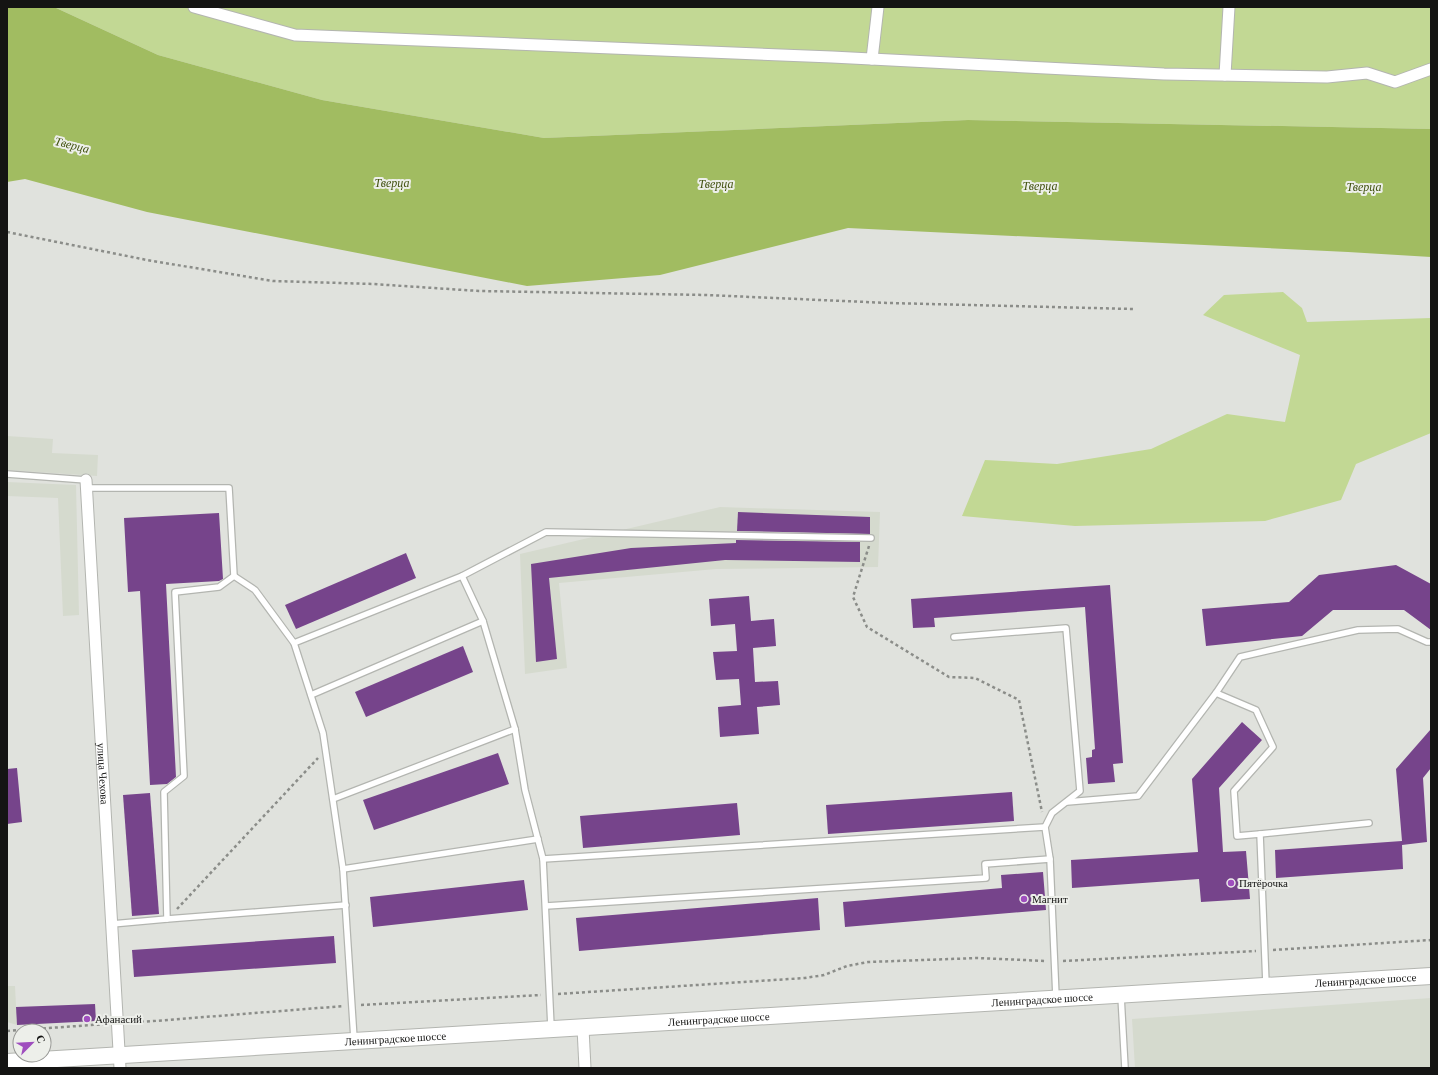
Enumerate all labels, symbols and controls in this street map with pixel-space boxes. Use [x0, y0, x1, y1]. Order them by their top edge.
water label: Тверца [53, 134, 91, 156]
water label: Тверца [375, 176, 409, 190]
water label: Тверца [699, 177, 733, 191]
water label: Тверца [1023, 179, 1057, 193]
water label: Тверца [1347, 180, 1381, 194]
street label: улица Чехова [95, 742, 111, 805]
place label: Пятёрочка [1239, 877, 1288, 889]
marker: Пятёрочка [1226, 878, 1236, 888]
place label: Магнит [1032, 893, 1068, 905]
marker: Магнит [1019, 894, 1029, 904]
street label: Ленинградское шоссе [1314, 971, 1417, 989]
street label: Ленинградское шоссе [991, 990, 1093, 1009]
street label: Ленинградское шоссе [668, 1010, 770, 1028]
place label: Афанасий [95, 1013, 142, 1025]
marker: Афанасий [82, 1014, 92, 1024]
north arrow [12, 1023, 52, 1063]
street label: Ленинградское шоссе [344, 1029, 447, 1048]
text: С [34, 1033, 48, 1045]

